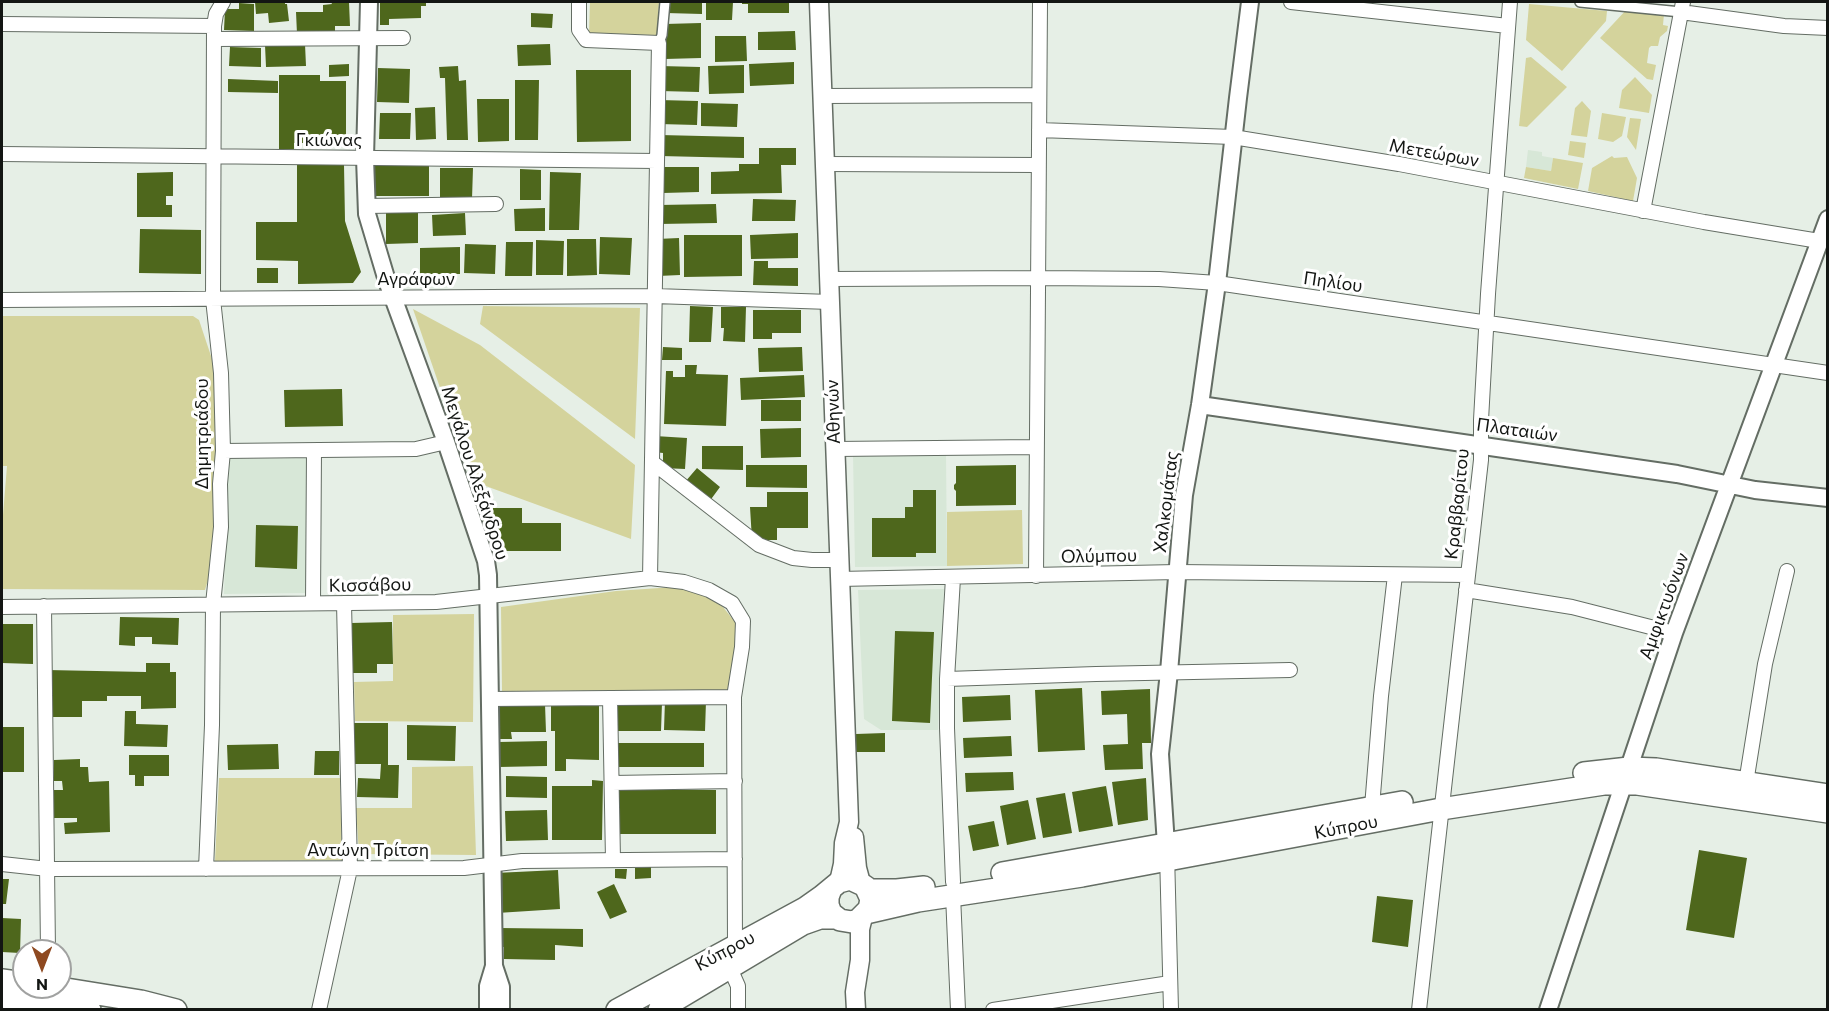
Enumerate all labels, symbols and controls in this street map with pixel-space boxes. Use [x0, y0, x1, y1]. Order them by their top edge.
street label: Γκιώνας [296, 129, 362, 151]
street label: Μετεώρων [1387, 134, 1481, 172]
street label: Πηλίου [1302, 267, 1364, 297]
street label: Αγράφων [377, 268, 455, 290]
street label: Δημητριάδου [191, 378, 213, 490]
street label: Αθηνών [821, 379, 845, 445]
street label: Μεγάλου Αλεξάνδρου [437, 383, 513, 563]
street label: Πλαταιών [1475, 414, 1559, 446]
street label: Κραββαρίτου [1440, 448, 1474, 560]
street label: Χαλκομάτας [1149, 450, 1183, 554]
street label: Ολύμπου [1061, 545, 1137, 567]
street label: Αμφικτυόνων [1635, 550, 1693, 662]
street label: Κισσάβου [329, 573, 411, 597]
street label: Κύπρου [1312, 810, 1380, 844]
street label: Αντώνη Τρίτση [307, 839, 429, 861]
street label: Κύπρου [691, 926, 759, 976]
north arrow [12, 939, 72, 999]
text: N [36, 976, 48, 995]

